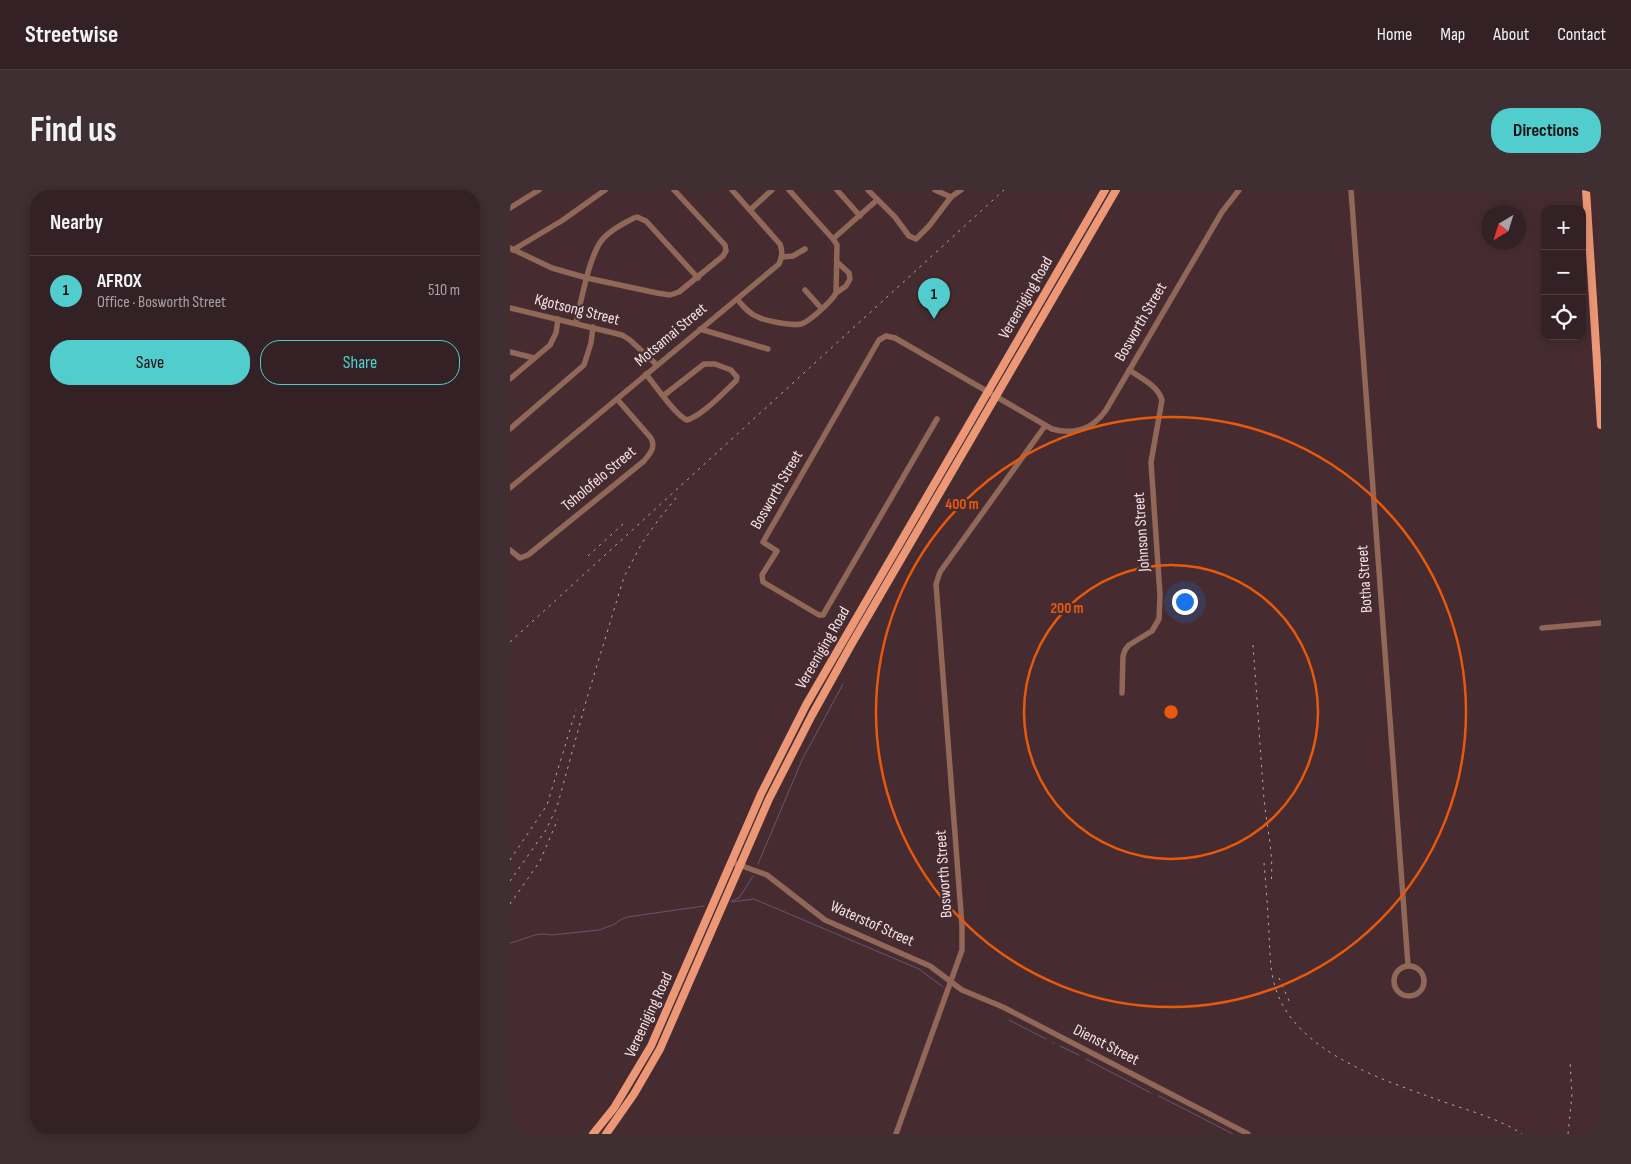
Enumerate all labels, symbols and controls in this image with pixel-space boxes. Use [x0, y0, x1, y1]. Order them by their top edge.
text: Streetwise [25, 20, 118, 49]
text: Home [1377, 24, 1412, 45]
text: Map [1440, 24, 1465, 45]
text: About [1493, 24, 1529, 45]
text: Contact [1557, 24, 1606, 45]
button: Directions [1491, 108, 1601, 153]
text: Find us [30, 109, 117, 152]
north arrow [1481, 205, 1526, 250]
map controls [1541, 205, 1586, 340]
button: + [1541, 205, 1586, 250]
text: Nearby [50, 210, 103, 235]
button: − [1541, 250, 1586, 295]
street label: Vereeniging Road [995, 253, 1057, 343]
text: AFROX [97, 270, 142, 293]
pin: 1 [918, 278, 950, 319]
street label: Bosworth Street [1111, 279, 1171, 365]
text: 1 [63, 281, 69, 300]
text: 510 m [428, 281, 460, 300]
street label: Kgotsong Street [533, 290, 622, 330]
text: Office · Bosworth Street [97, 293, 226, 312]
button: locate [1541, 295, 1586, 340]
street label: Motsamai Street [631, 299, 711, 371]
button: Save [50, 340, 250, 385]
button: Share [260, 340, 460, 385]
street label: Tsholofelo Street [558, 442, 640, 516]
street label: Bosworth Street [747, 447, 807, 533]
street label: Johnson Street [1130, 492, 1154, 573]
text: 400 m [945, 495, 979, 514]
street label: Botha Street [1353, 544, 1377, 614]
your location [1172, 589, 1198, 615]
text: 200 m [1050, 599, 1084, 618]
street label: Vereeniging Road [792, 603, 854, 693]
centre of rings [1162, 703, 1180, 721]
street label: Bosworth Street [931, 829, 957, 919]
street label: Waterstof Street [827, 897, 917, 951]
street label: Vereeniging Road [621, 969, 677, 1061]
street label: Dienst Street [1070, 1020, 1142, 1070]

